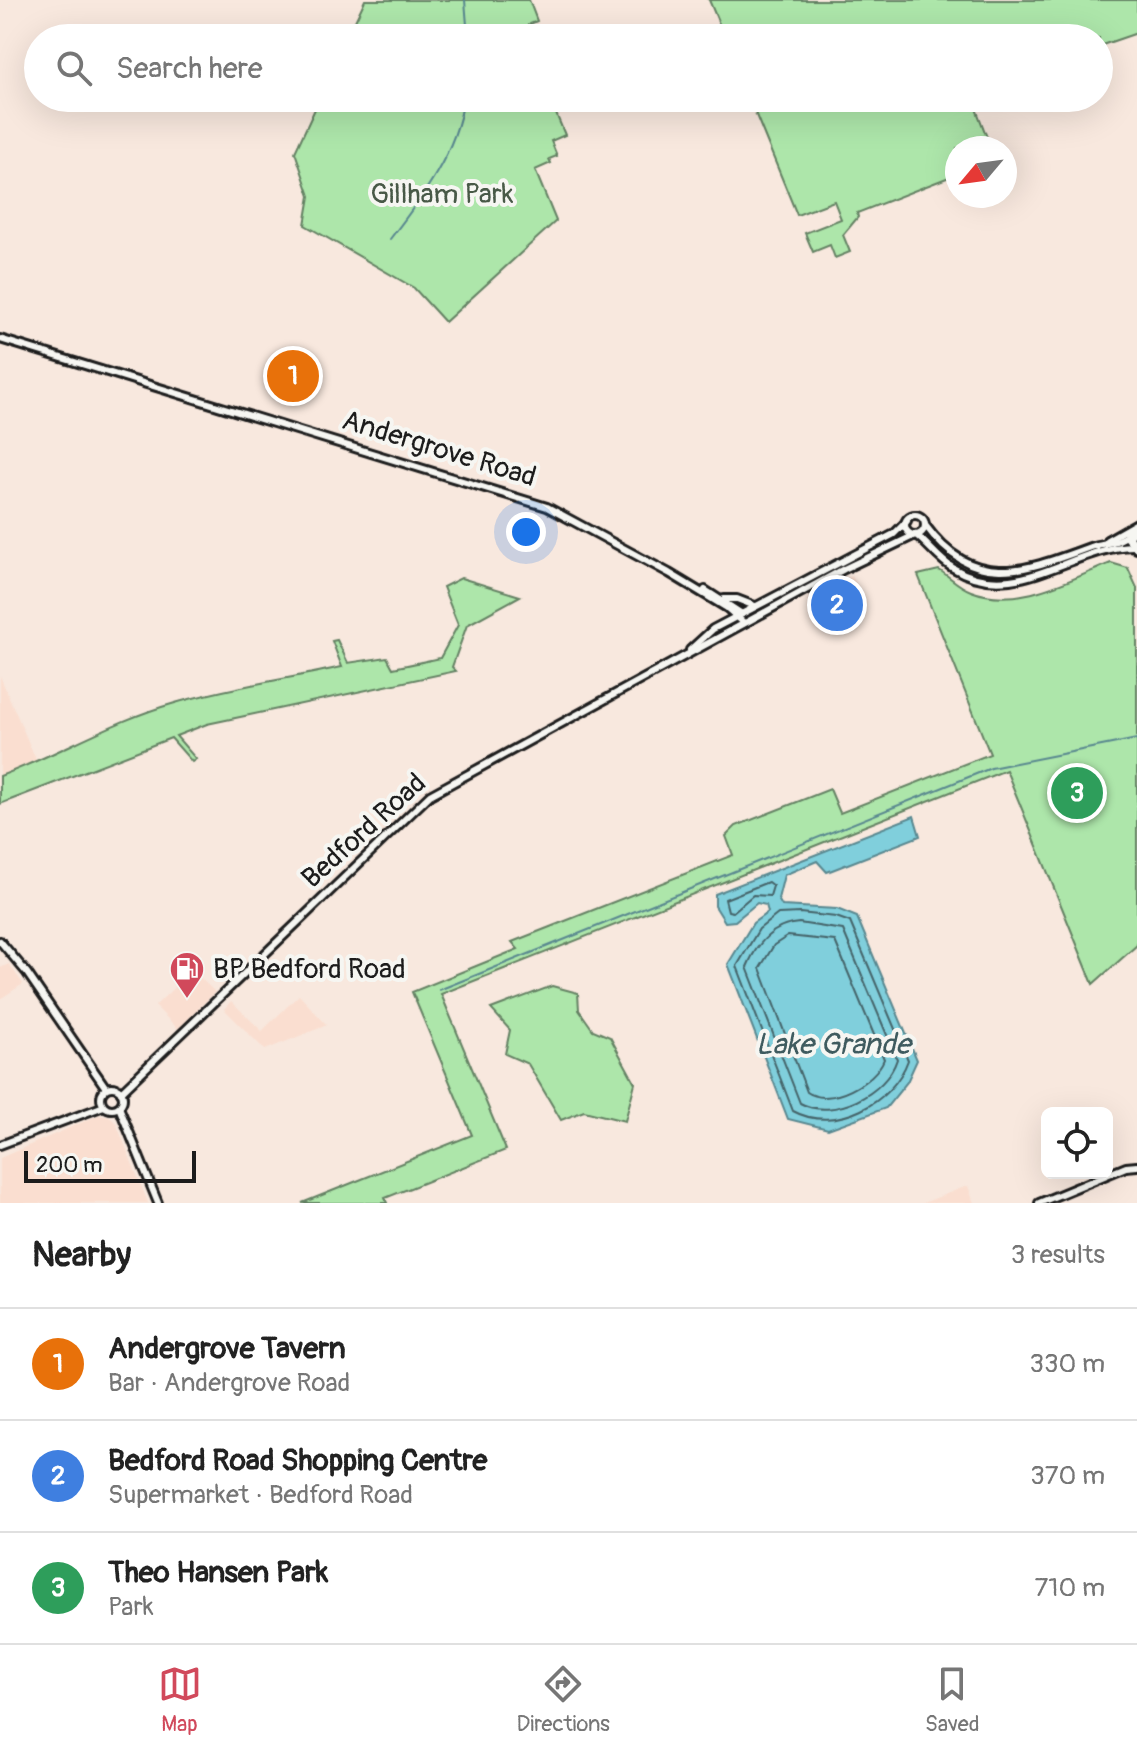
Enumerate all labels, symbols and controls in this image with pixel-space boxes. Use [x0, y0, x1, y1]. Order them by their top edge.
search box [24, 24, 1113, 112]
icon: search [52, 46, 96, 90]
text: Search here [116, 50, 263, 87]
north arrow [945, 136, 1017, 208]
park label: Gillham Park [371, 177, 514, 212]
pin: 1 [267, 346, 319, 406]
street label: Andergrove Road [338, 403, 540, 495]
your location [506, 512, 546, 552]
pin: 2 [811, 575, 863, 635]
pin: 3 [1051, 763, 1103, 823]
street label: Bedford Road [295, 766, 433, 896]
fuel station icon: BP Bedford Road [168, 950, 206, 1000]
place label: BP Bedford Road [213, 952, 406, 987]
water label: Lake Grande [755, 1026, 914, 1063]
map controls [1041, 1107, 1113, 1179]
button: locate [1041, 1107, 1113, 1179]
scale bar [24, 1147, 196, 1183]
text: 200 m [36, 1151, 103, 1179]
text: Nearby [32, 1234, 131, 1277]
text: 3 results [1011, 1239, 1105, 1271]
text: Andergrove Tavern [108, 1330, 346, 1367]
text: 1 [53, 1348, 63, 1380]
text: 330 m [1029, 1348, 1105, 1380]
text: Bar · Andergrove Road [108, 1367, 350, 1399]
text: Bedford Road Shopping Centre [108, 1442, 487, 1479]
text: 2 [51, 1460, 65, 1492]
text: 370 m [1030, 1460, 1105, 1492]
text: Supermarket · Bedford Road [108, 1479, 413, 1511]
text: Theo Hansen Park [108, 1554, 328, 1591]
text: 3 [51, 1572, 65, 1604]
text: 710 m [1035, 1572, 1105, 1604]
text: Park [108, 1591, 154, 1623]
tab: Map [158, 1662, 202, 1738]
tab: Directions [517, 1662, 610, 1738]
tab: Saved [925, 1662, 979, 1738]

